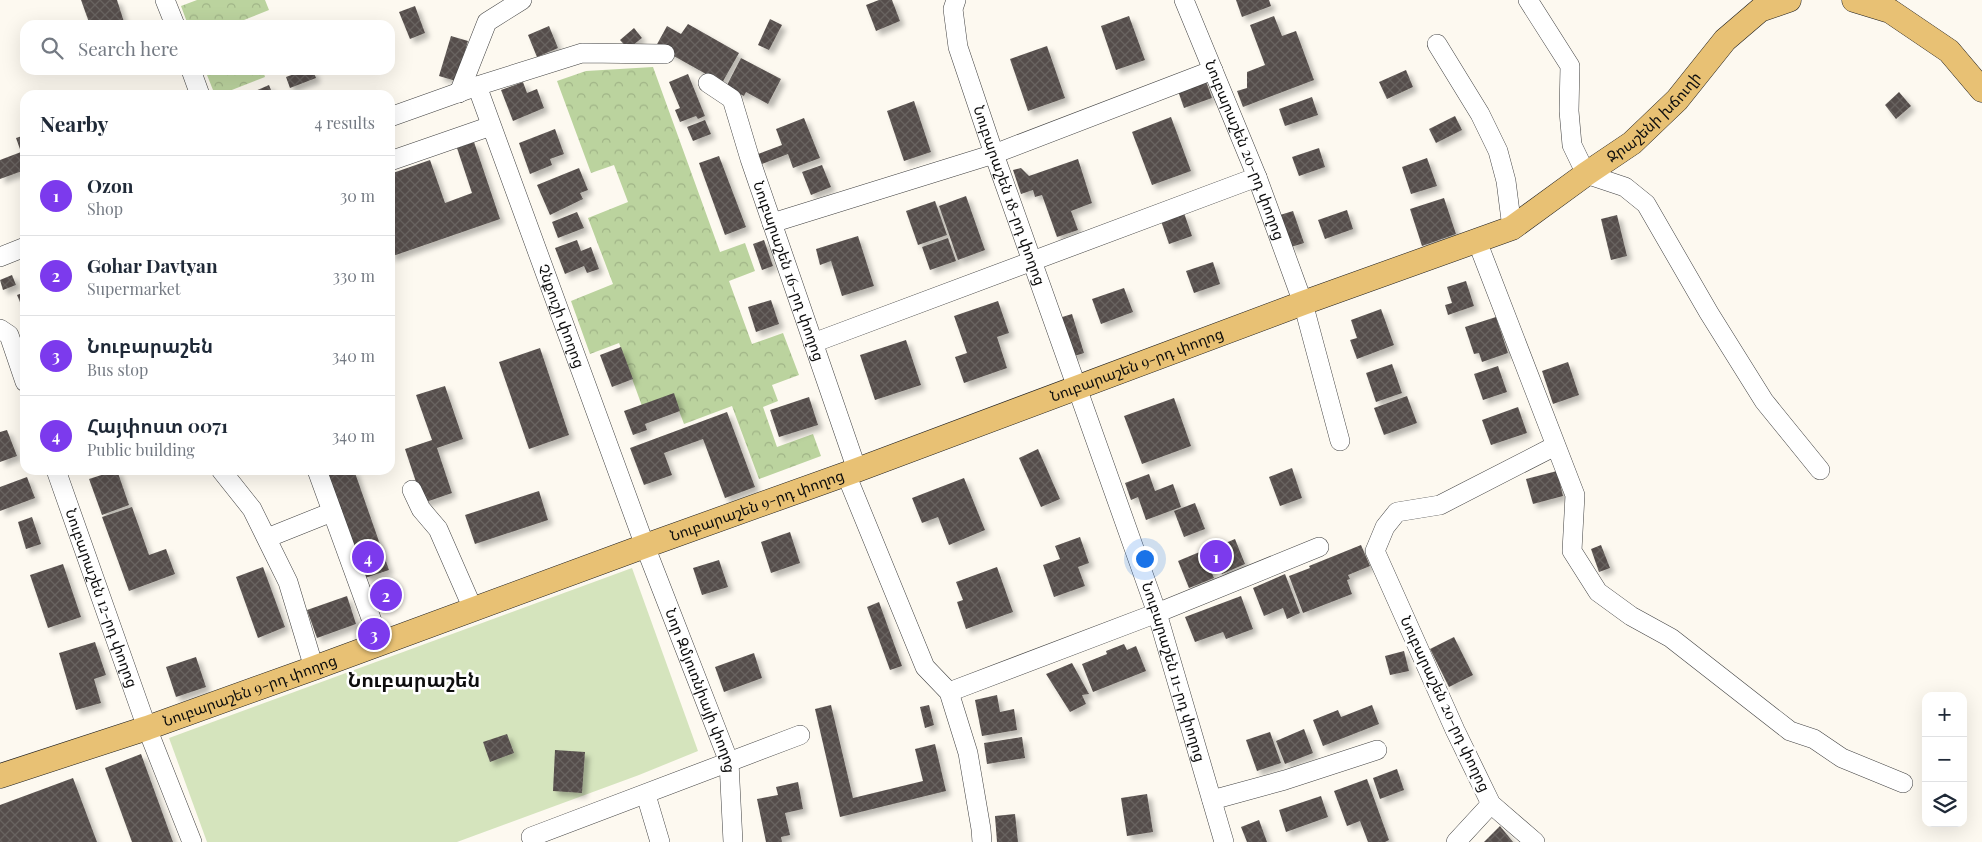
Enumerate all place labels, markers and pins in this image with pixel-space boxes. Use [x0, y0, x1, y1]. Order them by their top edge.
pin: 1 [1200, 537, 1232, 575]
pin: 4 [352, 538, 384, 576]
pin: 2 [370, 576, 402, 614]
pin: 3 [358, 615, 390, 653]

